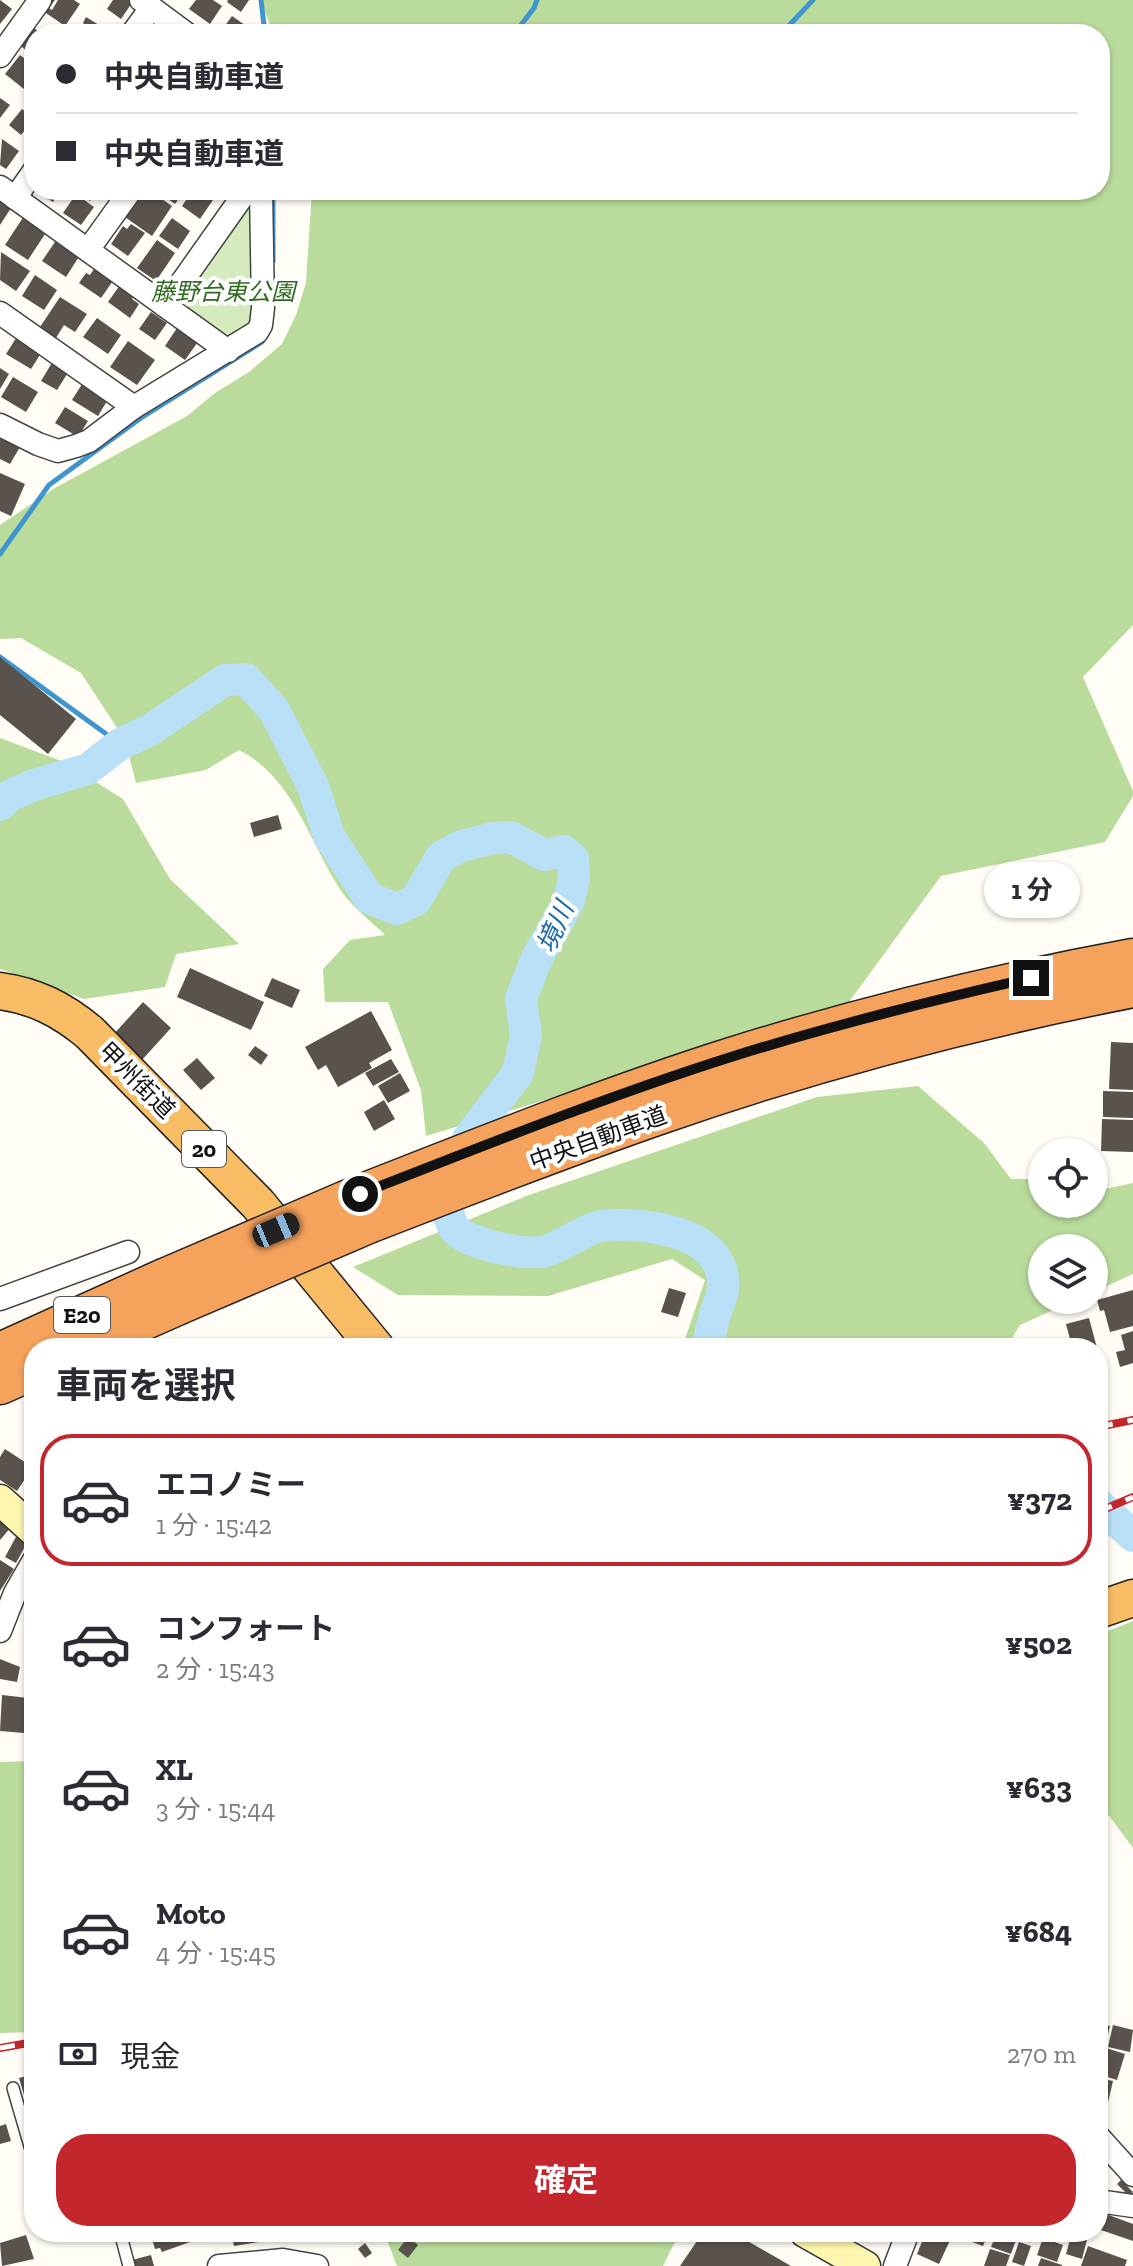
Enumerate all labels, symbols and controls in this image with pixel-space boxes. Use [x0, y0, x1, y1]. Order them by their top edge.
text: 中央自動車道 [104, 59, 284, 95]
text: 中央自動車道 [104, 136, 284, 172]
park label: 藤野台東公園 [151, 277, 298, 306]
callout: 1 分 [983, 862, 1079, 918]
text: 1 分 [1011, 874, 1053, 906]
water label: 境川 [530, 894, 581, 957]
route end [1013, 960, 1049, 996]
street label: 甲州街道 [93, 1036, 181, 1124]
street label: 中央自動車道 [525, 1100, 671, 1176]
road number: 20 [182, 1131, 226, 1167]
map controls [1028, 1138, 1108, 1314]
button: locate [1028, 1138, 1108, 1218]
route start [342, 1176, 378, 1212]
car [249, 1210, 303, 1250]
button: layers [1028, 1234, 1108, 1314]
road number: E20 [54, 1297, 110, 1333]
text: 車両を選択 [56, 1364, 236, 1407]
icon: car [60, 1464, 132, 1536]
text: エコノミー [156, 1467, 306, 1503]
text: ¥372 [1007, 1482, 1072, 1518]
text: 1 分 · 15:42 [156, 1509, 272, 1541]
icon: car [60, 1608, 132, 1680]
text: コンフォート [156, 1611, 335, 1647]
text: ¥502 [1005, 1626, 1072, 1662]
text: 2 分 · 15:43 [156, 1653, 275, 1685]
icon: car [60, 1752, 132, 1824]
text: XL [156, 1752, 193, 1788]
text: ¥633 [1006, 1770, 1072, 1806]
text: 3 分 · 15:44 [156, 1793, 275, 1825]
icon: car [60, 1896, 132, 1968]
text: Moto [156, 1896, 226, 1932]
text: ¥684 [1005, 1914, 1072, 1950]
text: 4 分 · 15:45 [156, 1937, 276, 1969]
icon: cash [56, 2032, 100, 2076]
text: 270 m [1007, 2038, 1076, 2070]
text: 現金 [120, 2039, 180, 2075]
button: 確定 [56, 2134, 1076, 2226]

